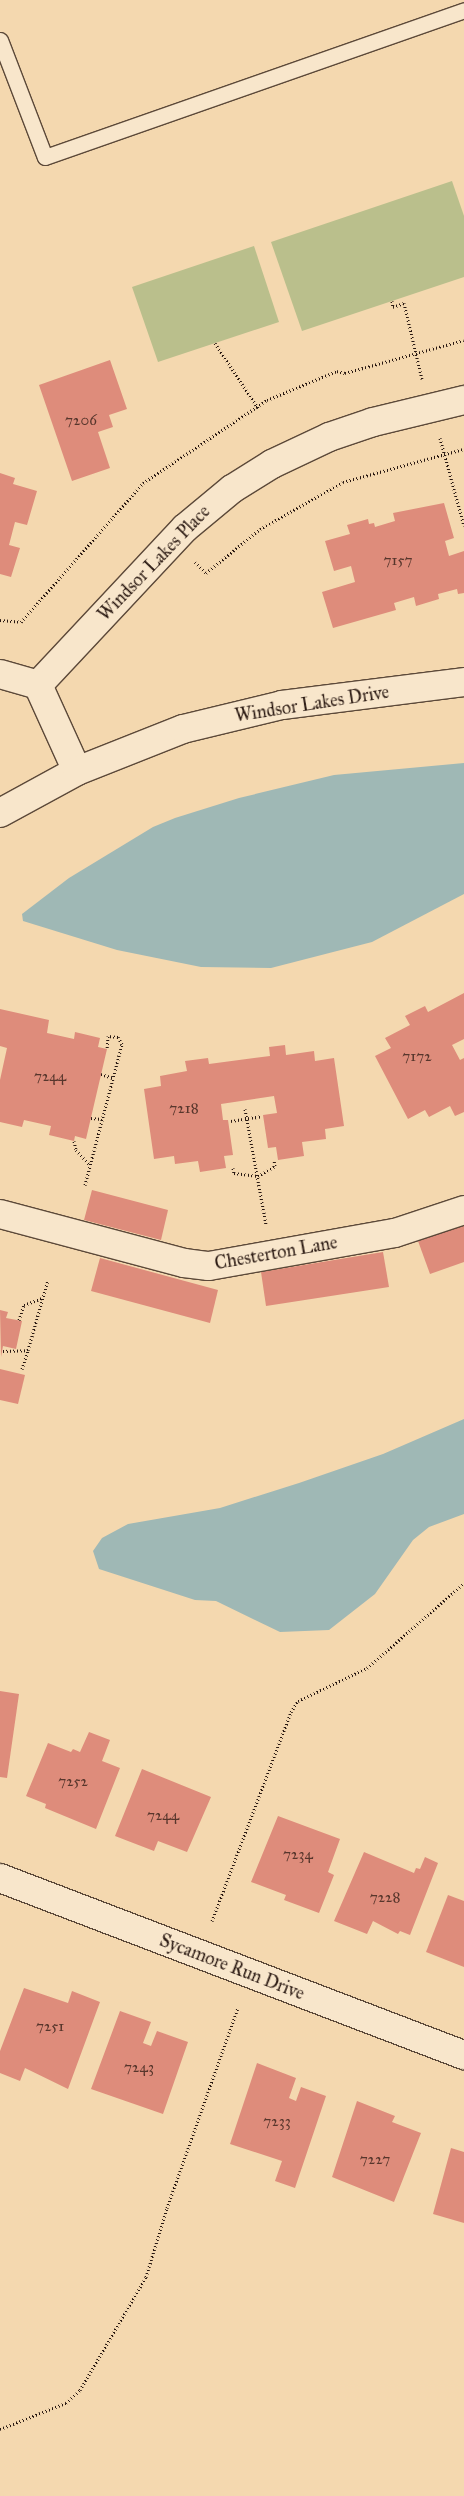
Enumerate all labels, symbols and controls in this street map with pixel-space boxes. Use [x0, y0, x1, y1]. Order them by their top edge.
house number: 7206 [65, 412, 97, 430]
street label: Windsor Lakes Place [93, 501, 215, 625]
house number: 7157 [384, 552, 412, 570]
street label: Windsor Lakes Drive [233, 681, 391, 727]
house number: 7172 [402, 1048, 432, 1066]
house number: 7244 [34, 1068, 66, 1086]
house number: 7218 [169, 1100, 199, 1118]
street label: Chesterton Lane [213, 1232, 339, 1274]
house number: 7252 [58, 1773, 88, 1791]
house number: 7244 [147, 1807, 179, 1825]
house number: 7234 [283, 1846, 313, 1864]
house number: 7228 [370, 1889, 400, 1907]
street label: Sycamore Run Drive [157, 1929, 307, 2005]
house number: 7251 [36, 2018, 64, 2036]
house number: 7243 [124, 2059, 154, 2077]
house number: 7233 [263, 2113, 291, 2131]
house number: 7227 [360, 2151, 390, 2169]

